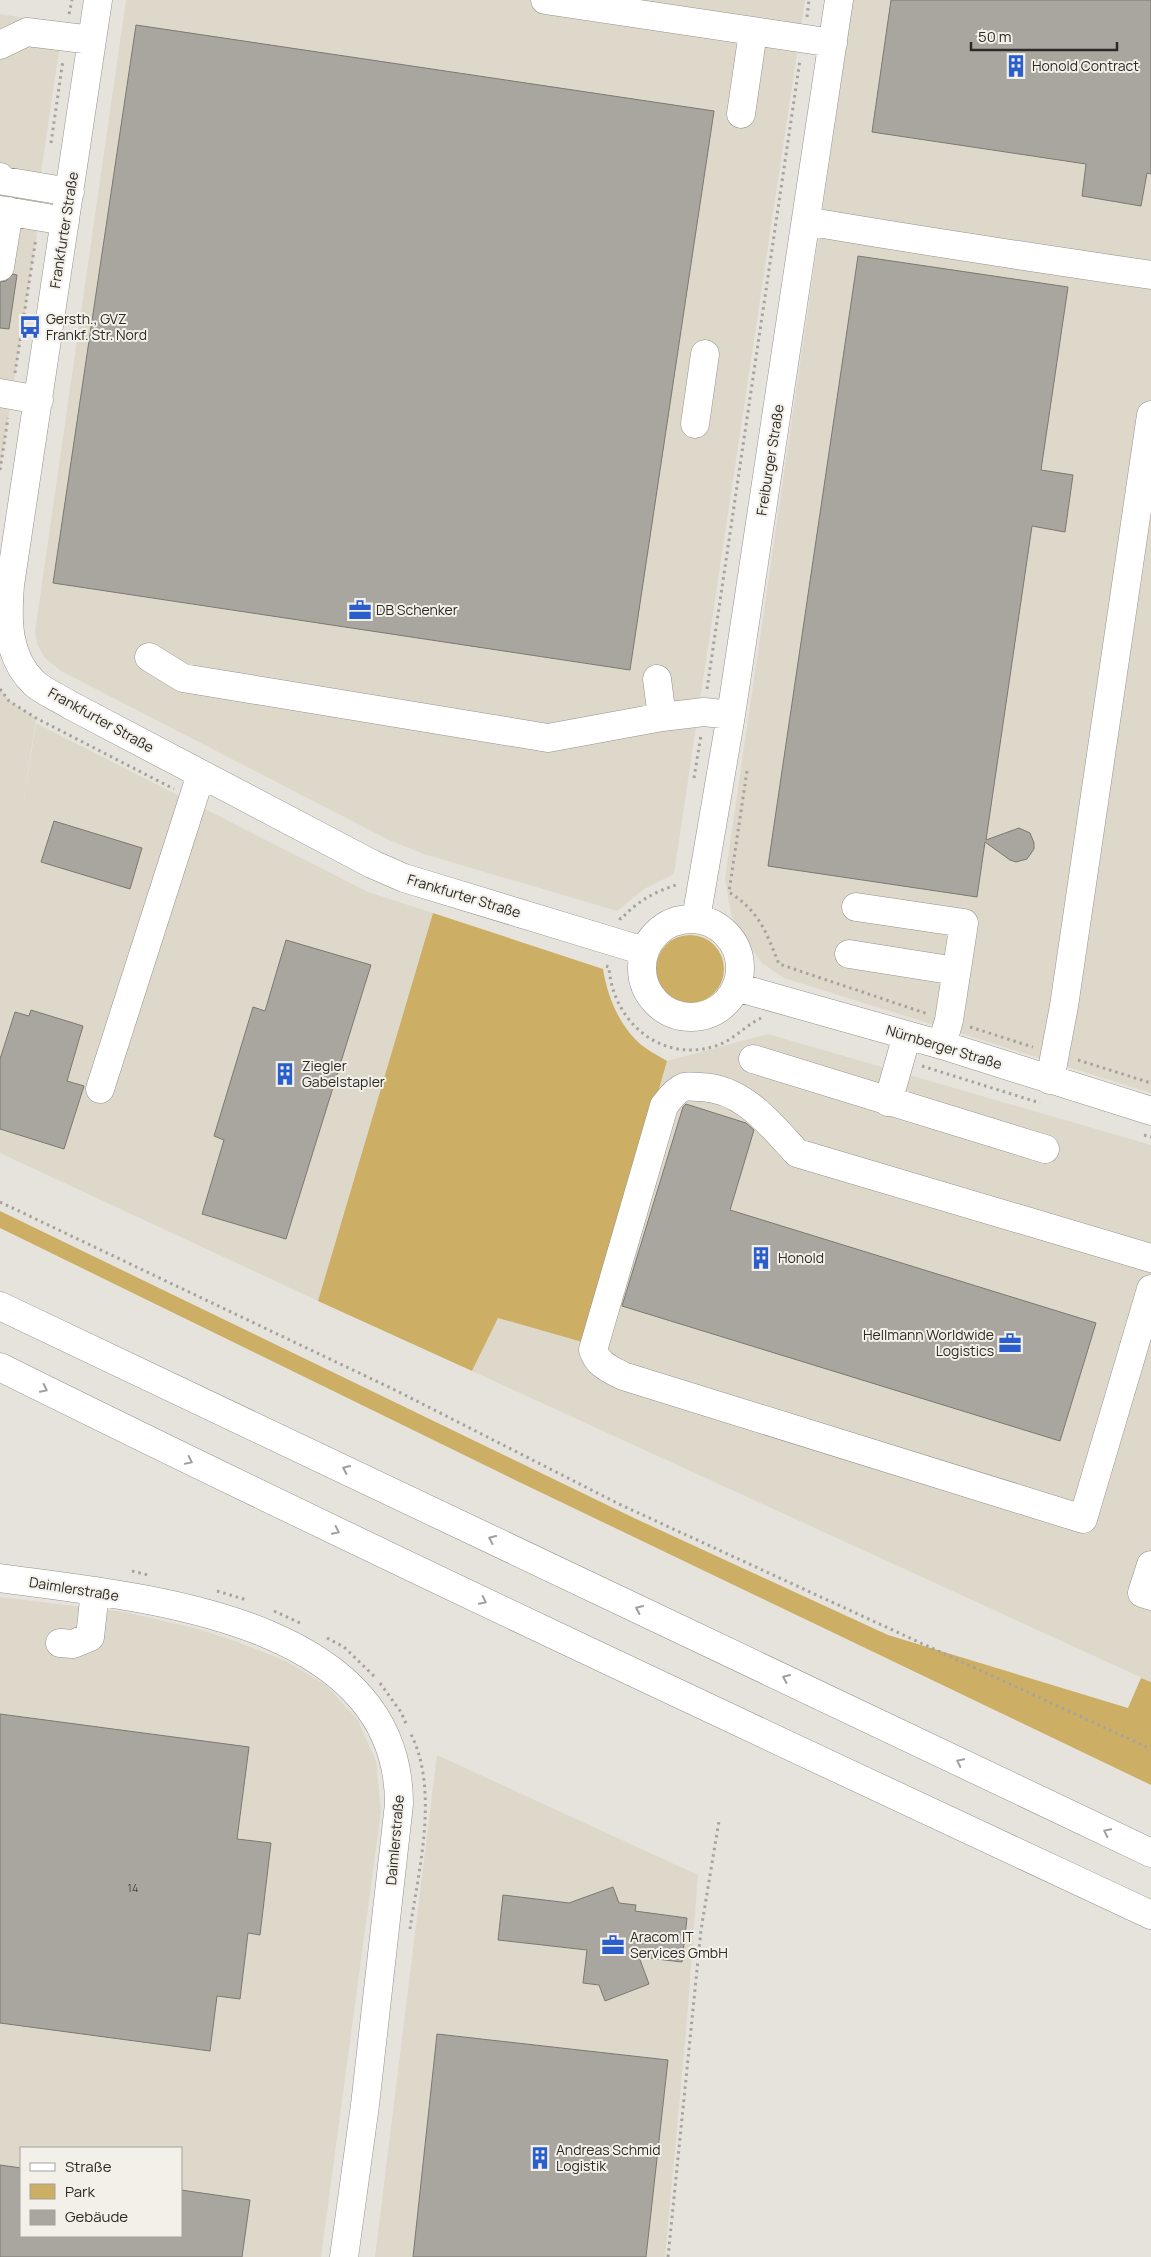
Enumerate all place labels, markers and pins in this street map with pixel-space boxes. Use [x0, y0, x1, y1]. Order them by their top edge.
building icon: Honold Contract [1003, 53, 1029, 79]
place label: Honold Contract [1032, 56, 1139, 75]
place label: Gersth., GVZ Frankf. Str. Nord [46, 309, 147, 344]
bus stop icon: Gersth., GVZ Frankf. Str. Nord [17, 314, 43, 340]
office icon: DB Schenker [347, 597, 373, 623]
place label: DB Schenker [376, 600, 458, 619]
place label: Ziegler Gabelstapler [302, 1056, 385, 1091]
building icon: Ziegler Gabelstapler [272, 1061, 298, 1087]
building icon: Honold [748, 1245, 774, 1271]
place label: Honold [778, 1248, 824, 1267]
place label: Hellmann Worldwide Logistics [863, 1325, 994, 1360]
office icon: Hellmann Worldwide Logistics [997, 1330, 1023, 1356]
place label: Aracom IT Services GmbH [630, 1927, 728, 1962]
office icon: Aracom IT Services GmbH [600, 1932, 626, 1958]
place label: Andreas Schmid Logistik [556, 2140, 660, 2175]
building icon: Andreas Schmid Logistik [527, 2145, 553, 2171]

